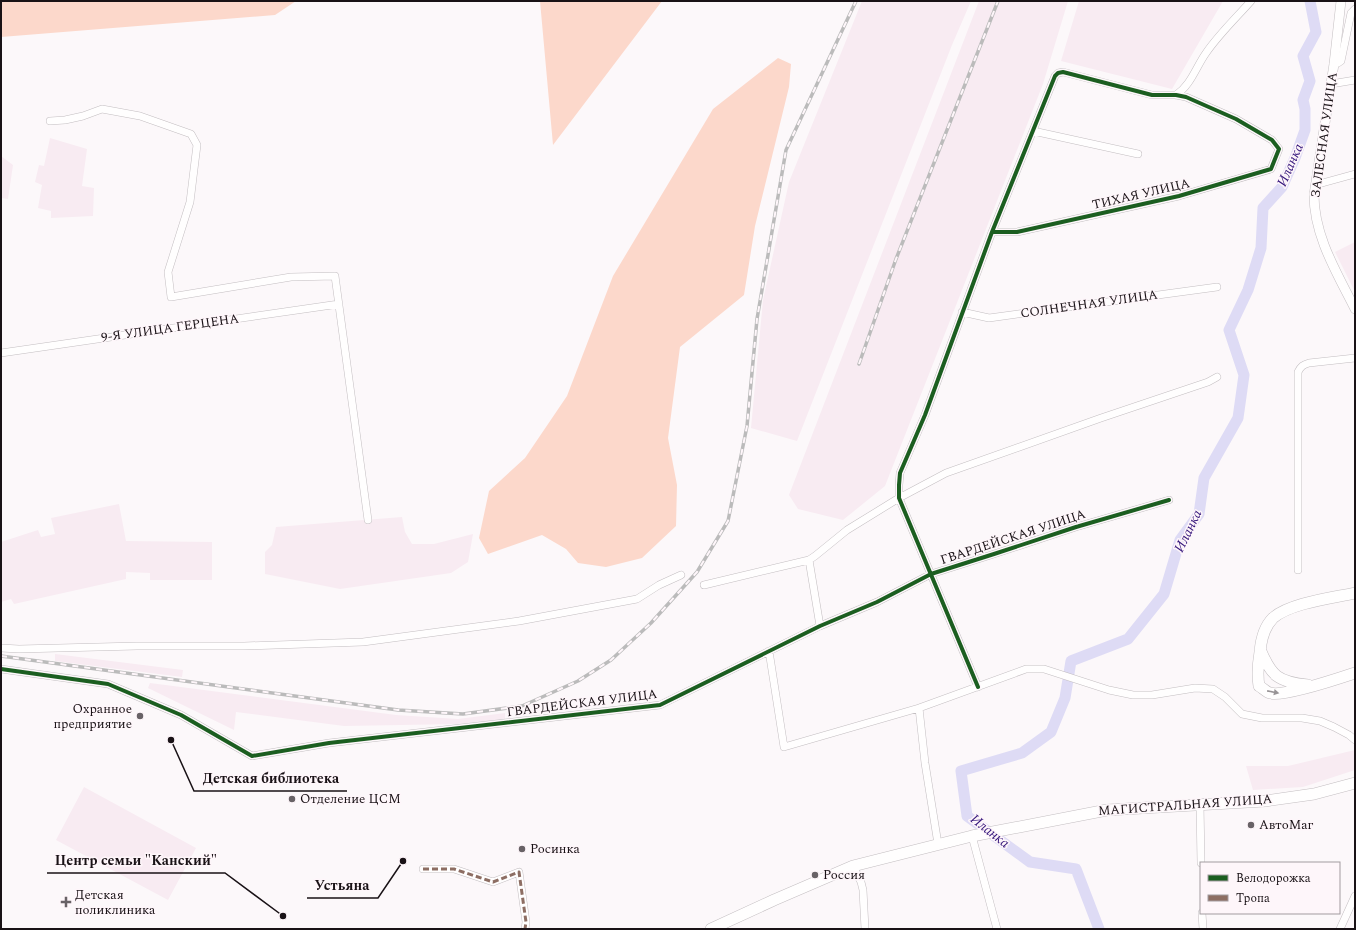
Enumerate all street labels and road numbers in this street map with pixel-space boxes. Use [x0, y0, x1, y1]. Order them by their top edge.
street label: ЗАЛЕСНАЯ УЛИЦА [1305, 71, 1343, 199]
street label: ТИХАЯ УЛИЦА [1090, 173, 1192, 215]
street label: СОЛНЕЧНАЯ УЛИЦА [1019, 284, 1159, 324]
street label: 9-Я УЛИЦА ГЕРЦЕНА [100, 308, 240, 348]
street label: ГВАРДЕЙСКАЯ УЛИЦА [938, 504, 1088, 570]
street label: ГВАРДЕЙСКАЯ УЛИЦА [505, 684, 659, 722]
street label: МАГИСТРАЛЬНАЯ УЛИЦА [1097, 789, 1273, 821]

